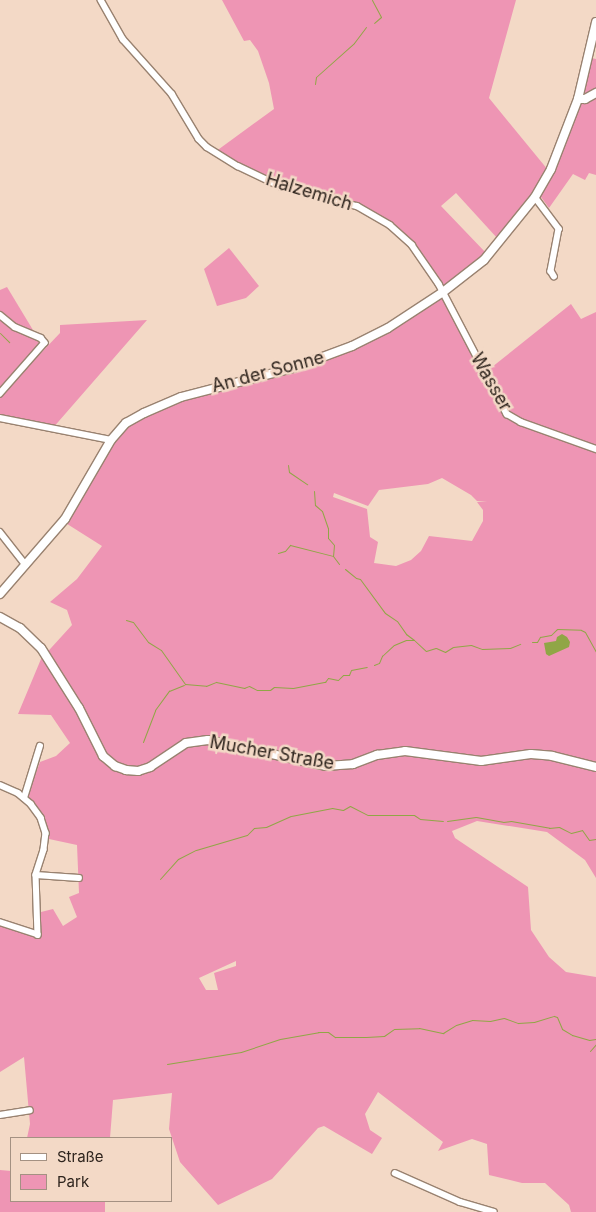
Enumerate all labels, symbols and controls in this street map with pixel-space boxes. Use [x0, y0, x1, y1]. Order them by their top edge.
street label: Halzemich [263, 169, 355, 215]
street label: An der Sonne [209, 347, 327, 397]
street label: Wasser [466, 349, 516, 415]
street label: Mucher Straße [208, 731, 336, 775]
legend [10, 1137, 172, 1202]
text: Straße [57, 1147, 104, 1166]
text: Park [57, 1172, 89, 1191]

